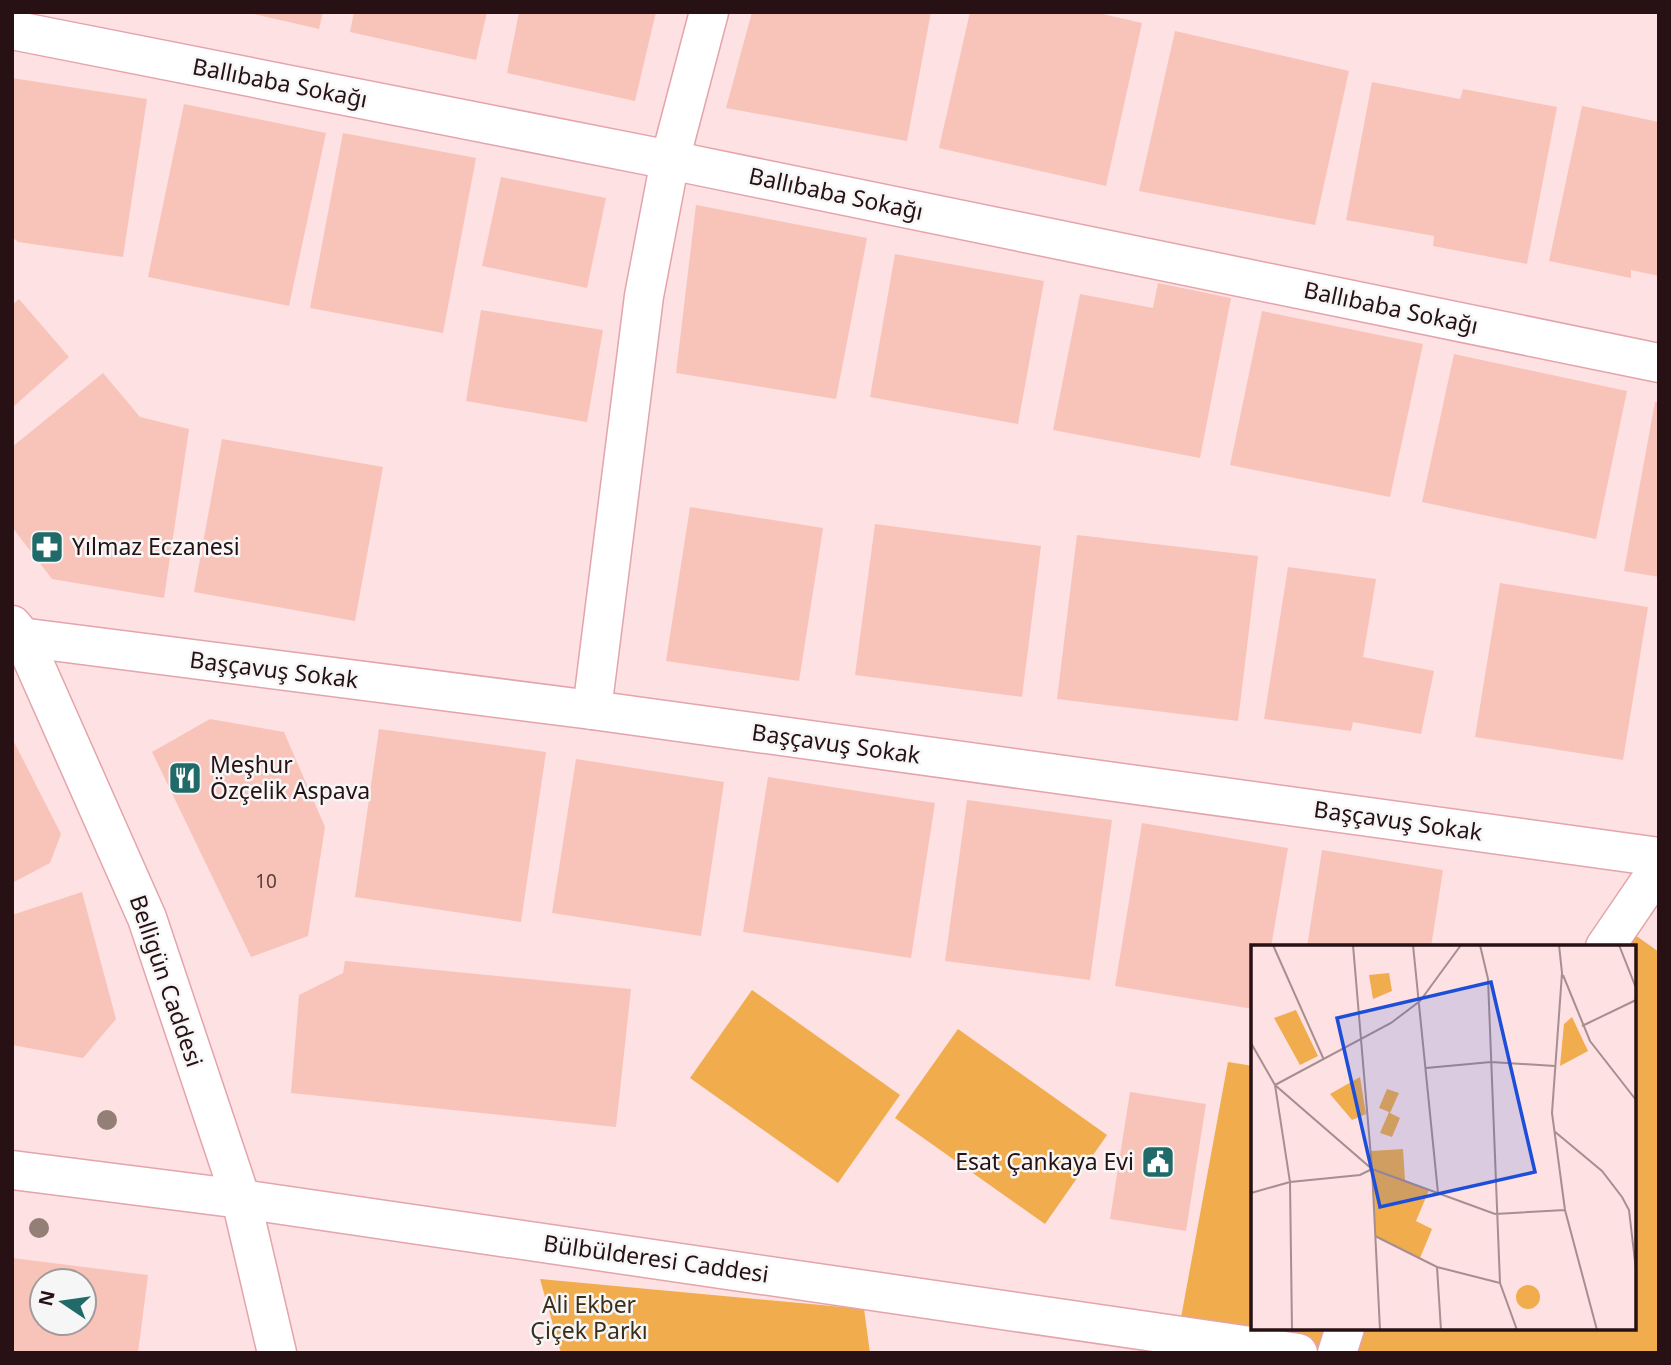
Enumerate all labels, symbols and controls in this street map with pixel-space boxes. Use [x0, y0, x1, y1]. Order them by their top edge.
street label: Ballıbaba Sokağı [190, 49, 370, 115]
street label: Ballıbaba Sokağı [746, 159, 926, 227]
street label: Ballıbaba Sokağı [1301, 273, 1481, 341]
pharmacy icon: Yılmaz Eczanesi [28, 528, 66, 566]
place label: Yılmaz Eczanesi [72, 530, 240, 562]
street label: Başçavuş Sokak [188, 643, 361, 695]
street label: Başçavuş Sokak [750, 715, 923, 771]
place label: Meşhur Özçelik Aspava [210, 748, 370, 806]
restaurant icon: Meşhur Özçelik Aspava [166, 759, 204, 797]
street label: Başçavuş Sokak [1312, 792, 1485, 848]
house number: 10 [255, 868, 277, 894]
street label: Belligün Caddesi [123, 890, 211, 1071]
inset map [1251, 945, 1636, 1330]
public building icon: Esat Çankaya Evi [1139, 1143, 1177, 1181]
place label: Esat Çankaya Evi [955, 1145, 1134, 1177]
street label: Bülbülderesi Caddesi [541, 1226, 771, 1290]
north arrow [28, 1267, 98, 1337]
text: N [32, 1288, 61, 1309]
park label: Ali Ekber Çiçek Parkı [530, 1288, 648, 1346]

